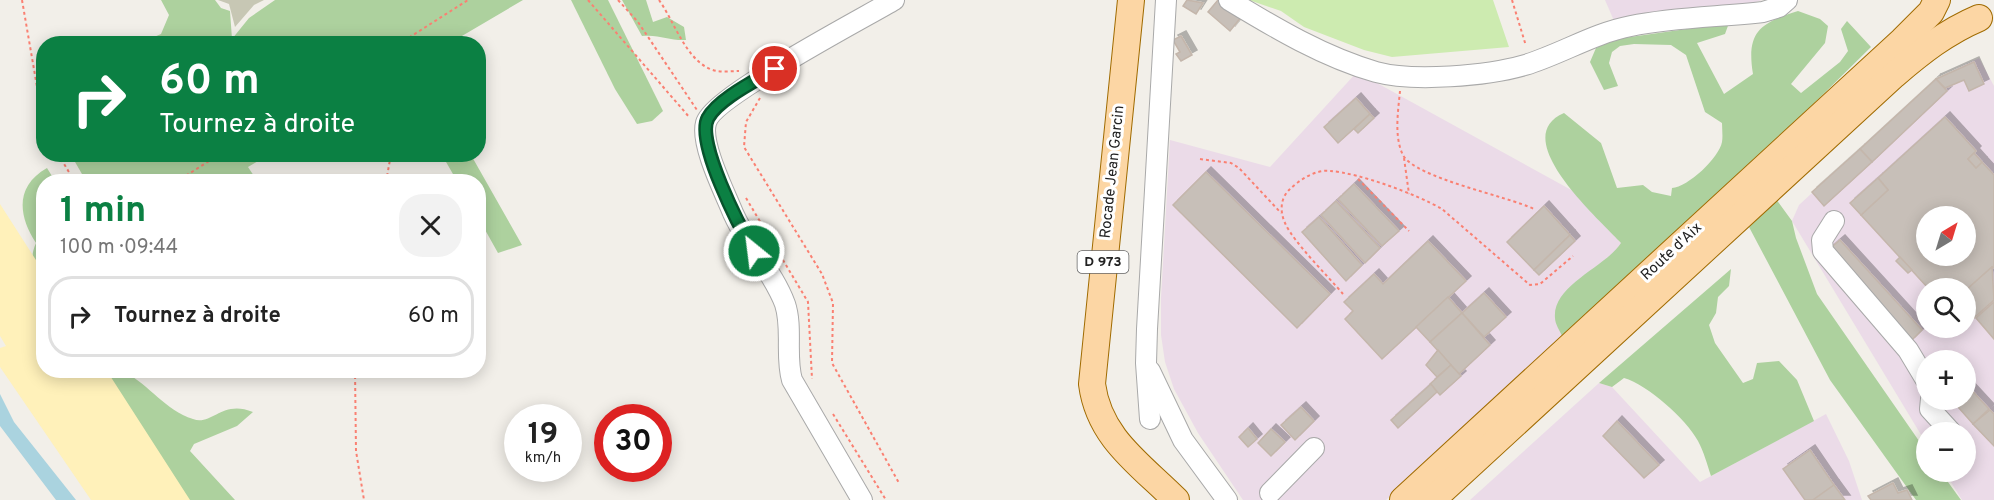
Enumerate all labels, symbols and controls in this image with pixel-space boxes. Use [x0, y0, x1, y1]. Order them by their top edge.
pin [749, 43, 800, 94]
icon: arrive [758, 52, 791, 85]
text: 60 m [159, 56, 260, 109]
icon: right [60, 60, 138, 138]
street label: Rocade Jean Garcin [1097, 105, 1129, 239]
text: Tournez à droite [159, 108, 355, 142]
text: 1 min [60, 189, 146, 235]
button: close [399, 194, 462, 257]
north arrow [1916, 206, 1976, 266]
map controls [1916, 206, 1976, 482]
position arrow [722, 219, 786, 283]
street label: Route d'Aix [1637, 219, 1707, 285]
text: 100 m · 09:44 [60, 235, 178, 261]
road number: D 973 [1078, 251, 1128, 273]
button: search [1916, 278, 1976, 338]
icon: right [63, 300, 96, 333]
text: Tournez à droite [114, 303, 281, 330]
text: 60 m [408, 303, 459, 330]
button: + [1916, 350, 1976, 410]
speed limit sign: 30 [594, 404, 672, 482]
text: 19 [528, 417, 558, 454]
button: − [1916, 422, 1976, 482]
text: km/h [525, 449, 561, 468]

